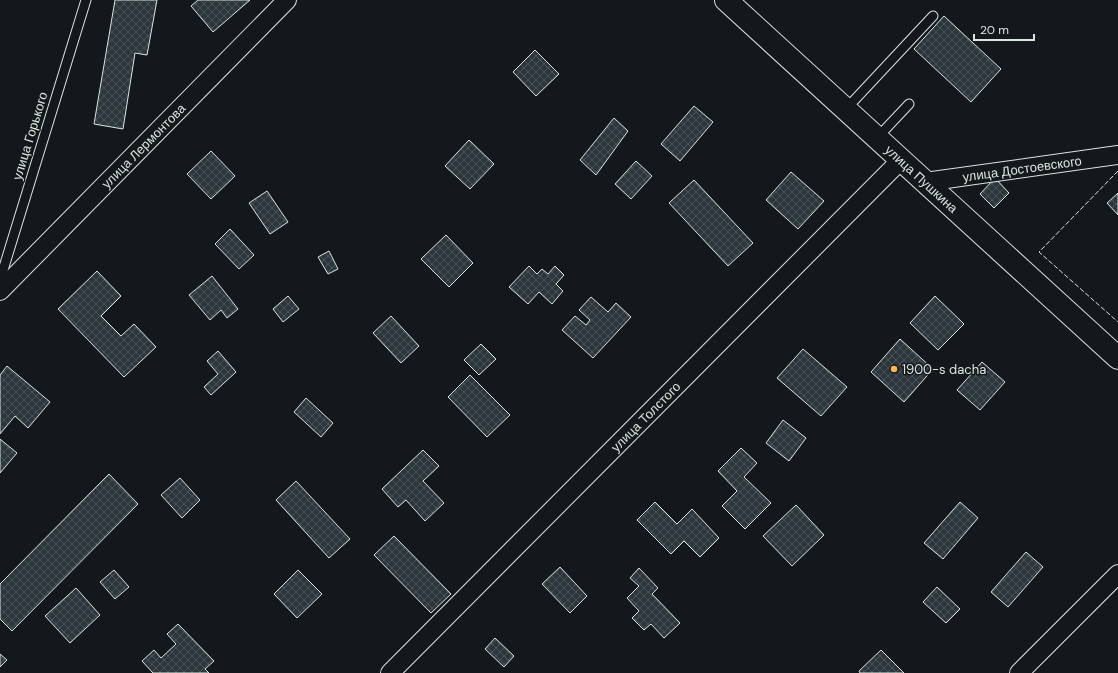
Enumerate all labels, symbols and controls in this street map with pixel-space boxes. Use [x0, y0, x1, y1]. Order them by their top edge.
scale bar [974, 16, 1034, 42]
text: 20 m [980, 22, 1009, 38]
street label: улица Горького [9, 90, 51, 182]
street label: улица Лермонтова [98, 99, 189, 192]
street label: улица Пушкина [882, 141, 962, 217]
street label: улица Достоевского [961, 152, 1083, 185]
place label: 1900-s dacha [902, 361, 986, 378]
marker: 1900-s dacha [889, 364, 899, 374]
street label: улица Толстого [607, 378, 684, 455]

